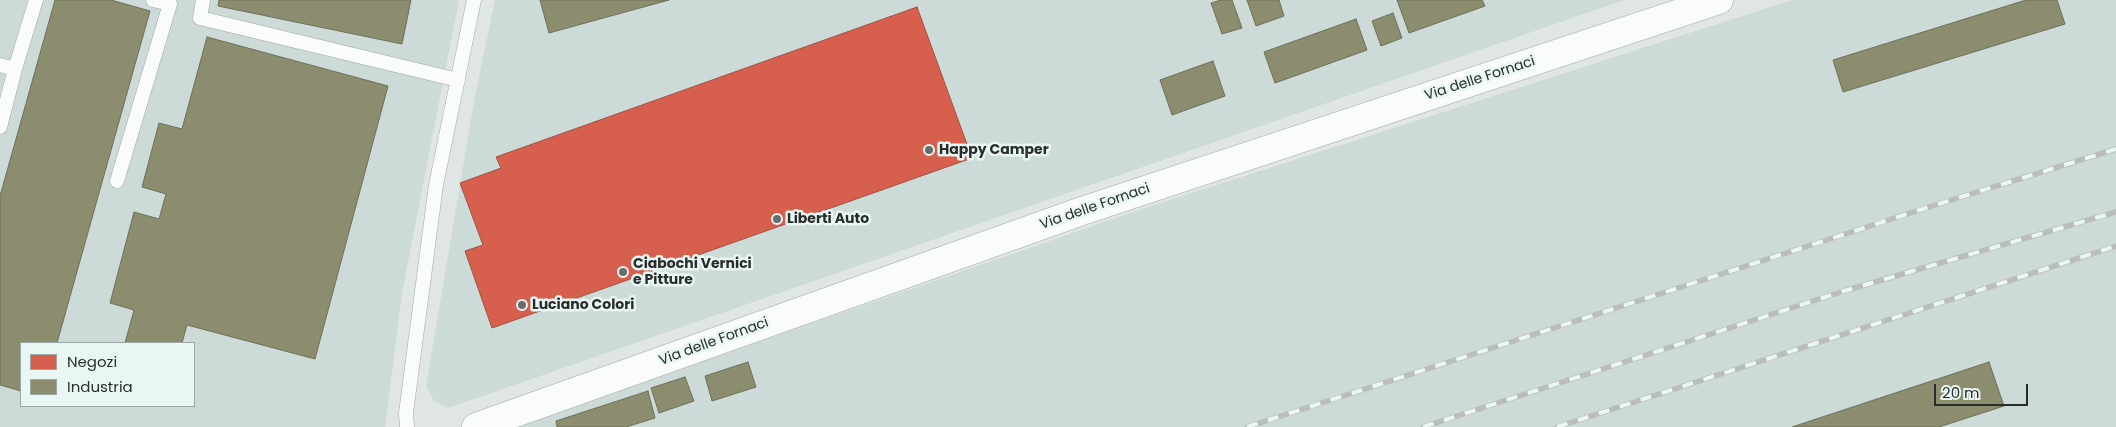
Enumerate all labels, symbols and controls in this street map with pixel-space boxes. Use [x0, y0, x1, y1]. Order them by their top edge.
street label: Via delle Fornaci [1423, 53, 1537, 105]
place label: Happy Camper [939, 142, 1049, 158]
marker: Happy Camper [923, 144, 935, 156]
street label: Via delle Fornaci [1038, 180, 1152, 234]
place label: Liberti Auto [787, 211, 869, 227]
marker: Liberti Auto [771, 213, 783, 225]
place label: Ciabochi Vernici e Pitture [633, 256, 752, 288]
marker: Ciabochi Vernici e Pitture [617, 266, 629, 278]
place label: Luciano Colori [532, 297, 634, 313]
marker: Luciano Colori [516, 299, 528, 311]
street label: Via delle Fornaci [657, 314, 771, 370]
legend [20, 342, 195, 407]
text: Negozi [67, 351, 117, 372]
scale bar [1936, 374, 2030, 406]
text: Industria [67, 376, 133, 397]
text: 20 m [1942, 382, 1980, 403]

